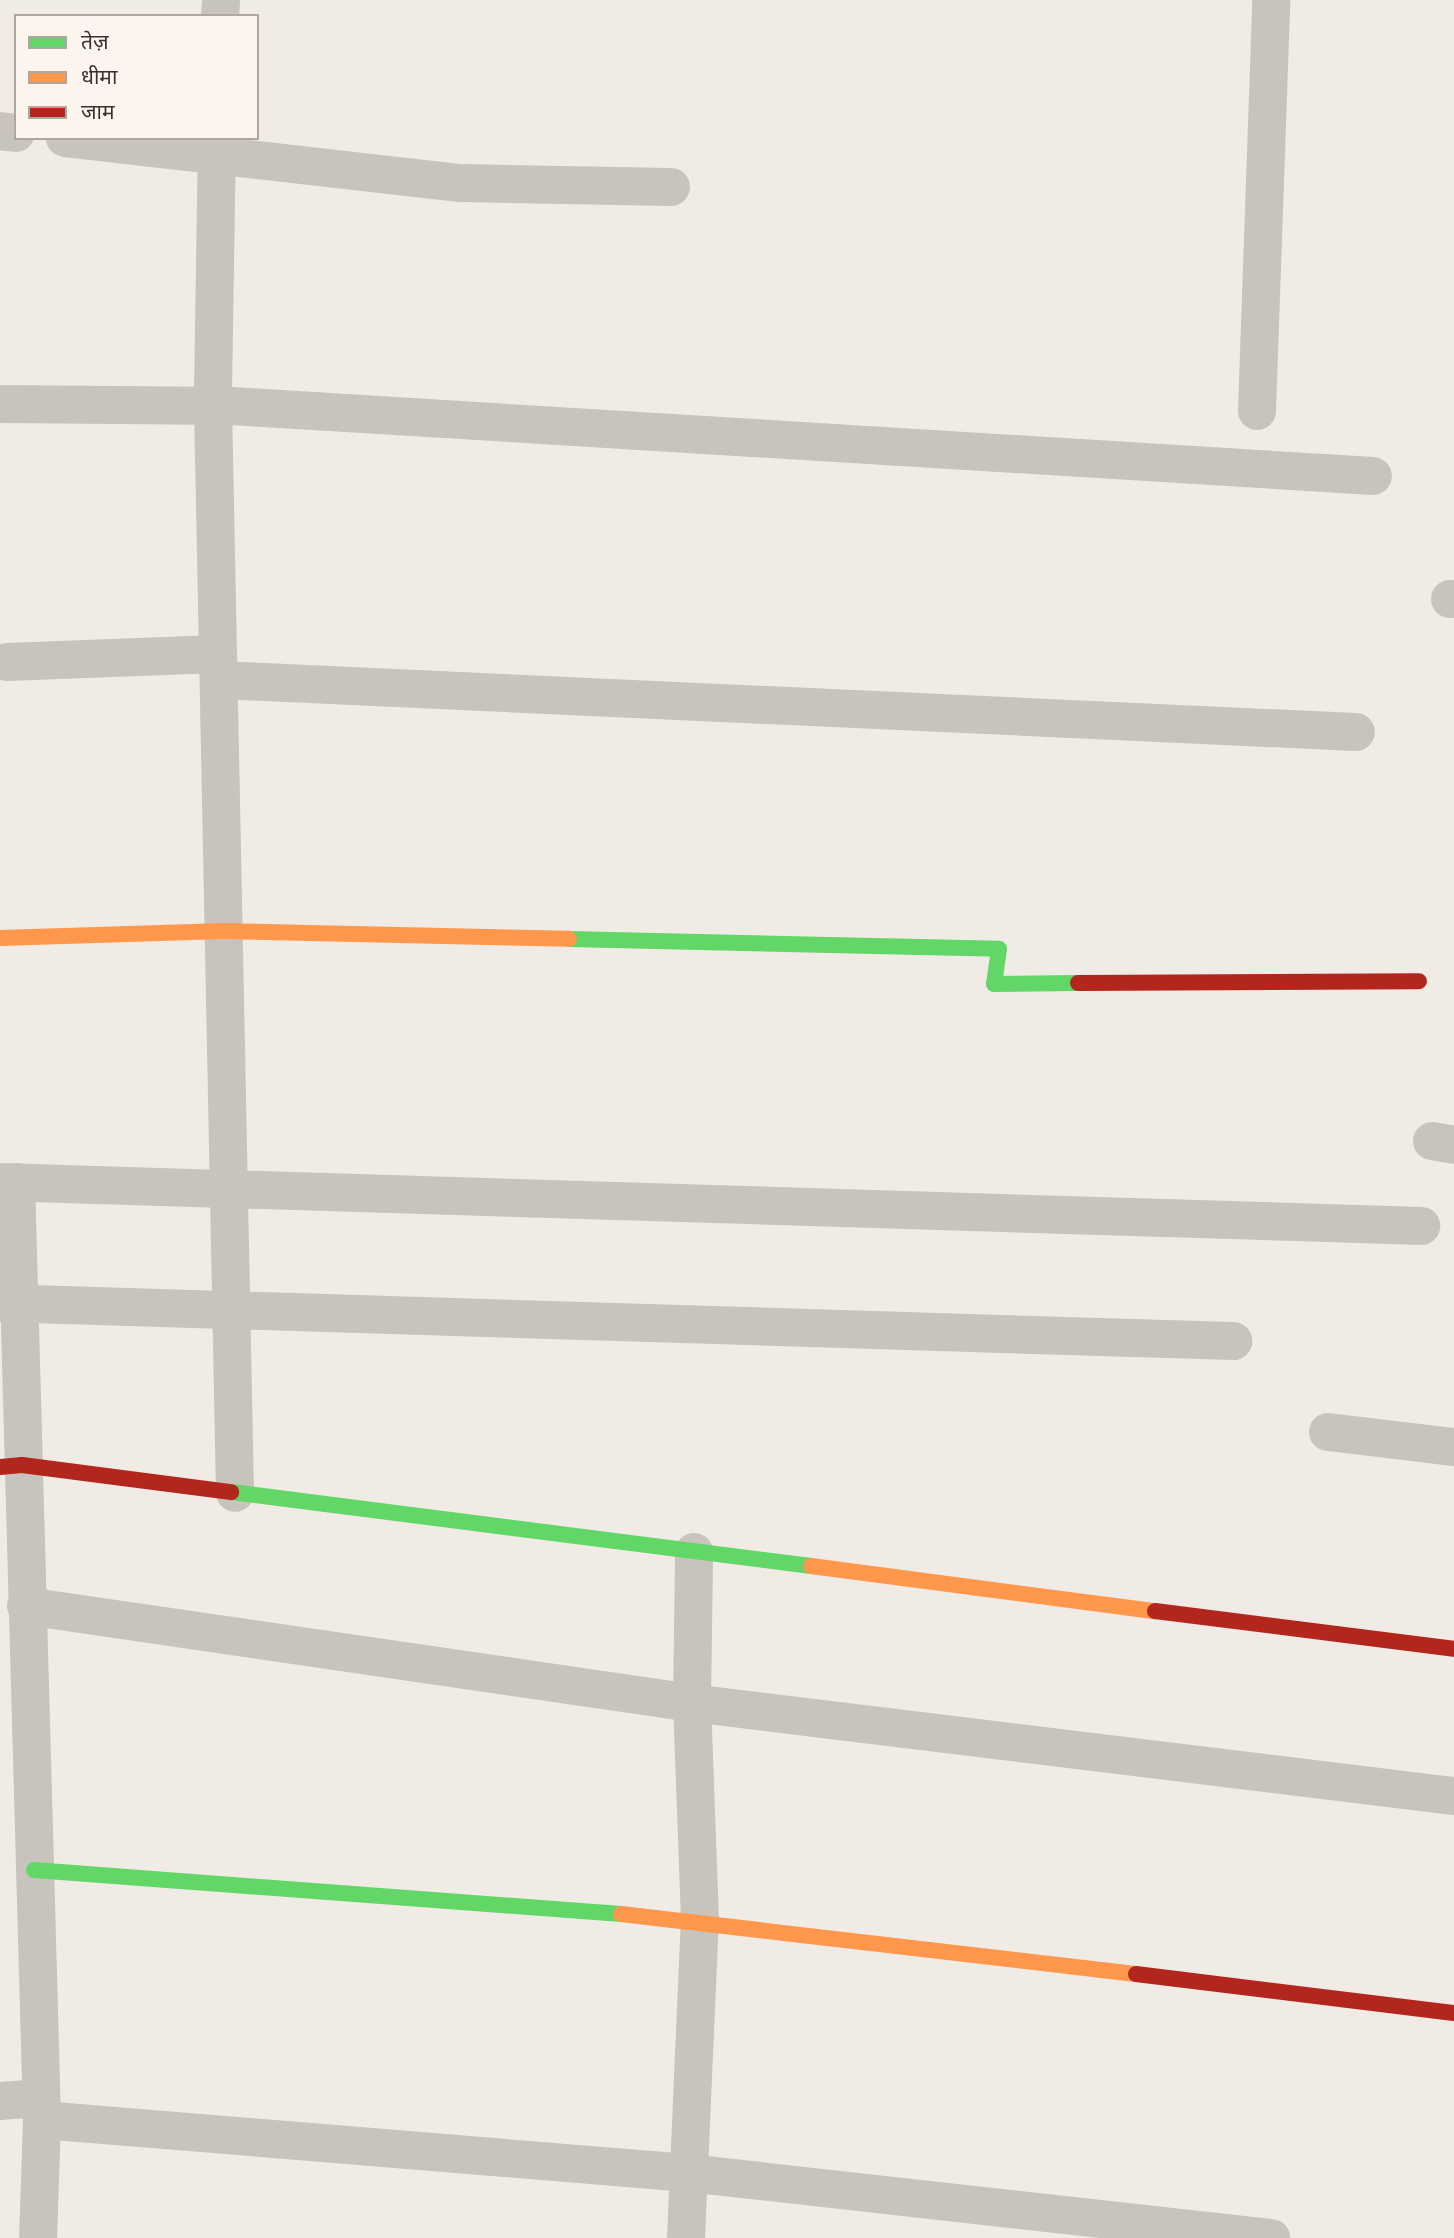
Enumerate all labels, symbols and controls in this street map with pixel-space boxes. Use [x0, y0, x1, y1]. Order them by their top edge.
legend [14, 14, 259, 140]
text: तेज़ [81, 27, 109, 56]
text: धीमा [81, 62, 117, 91]
text: जाम [81, 97, 115, 126]

